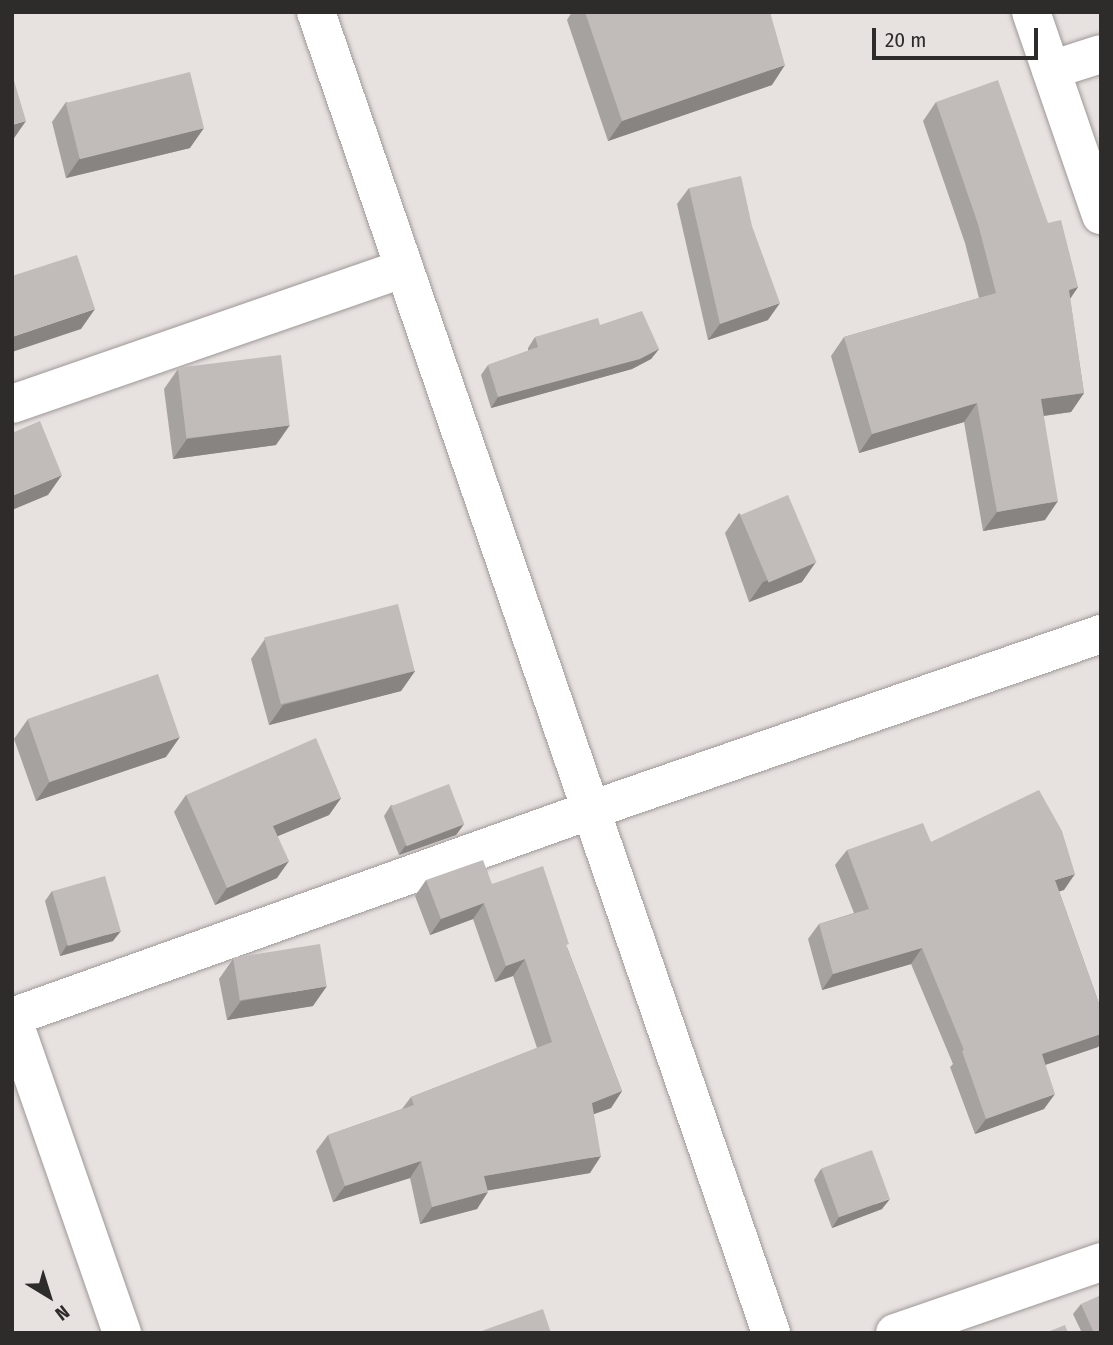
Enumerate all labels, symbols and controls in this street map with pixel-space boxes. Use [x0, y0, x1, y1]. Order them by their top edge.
scale bar [875, 14, 1041, 58]
text: 20 m [885, 27, 926, 53]
north arrow [14, 1261, 84, 1331]
text: N [51, 1300, 74, 1326]

